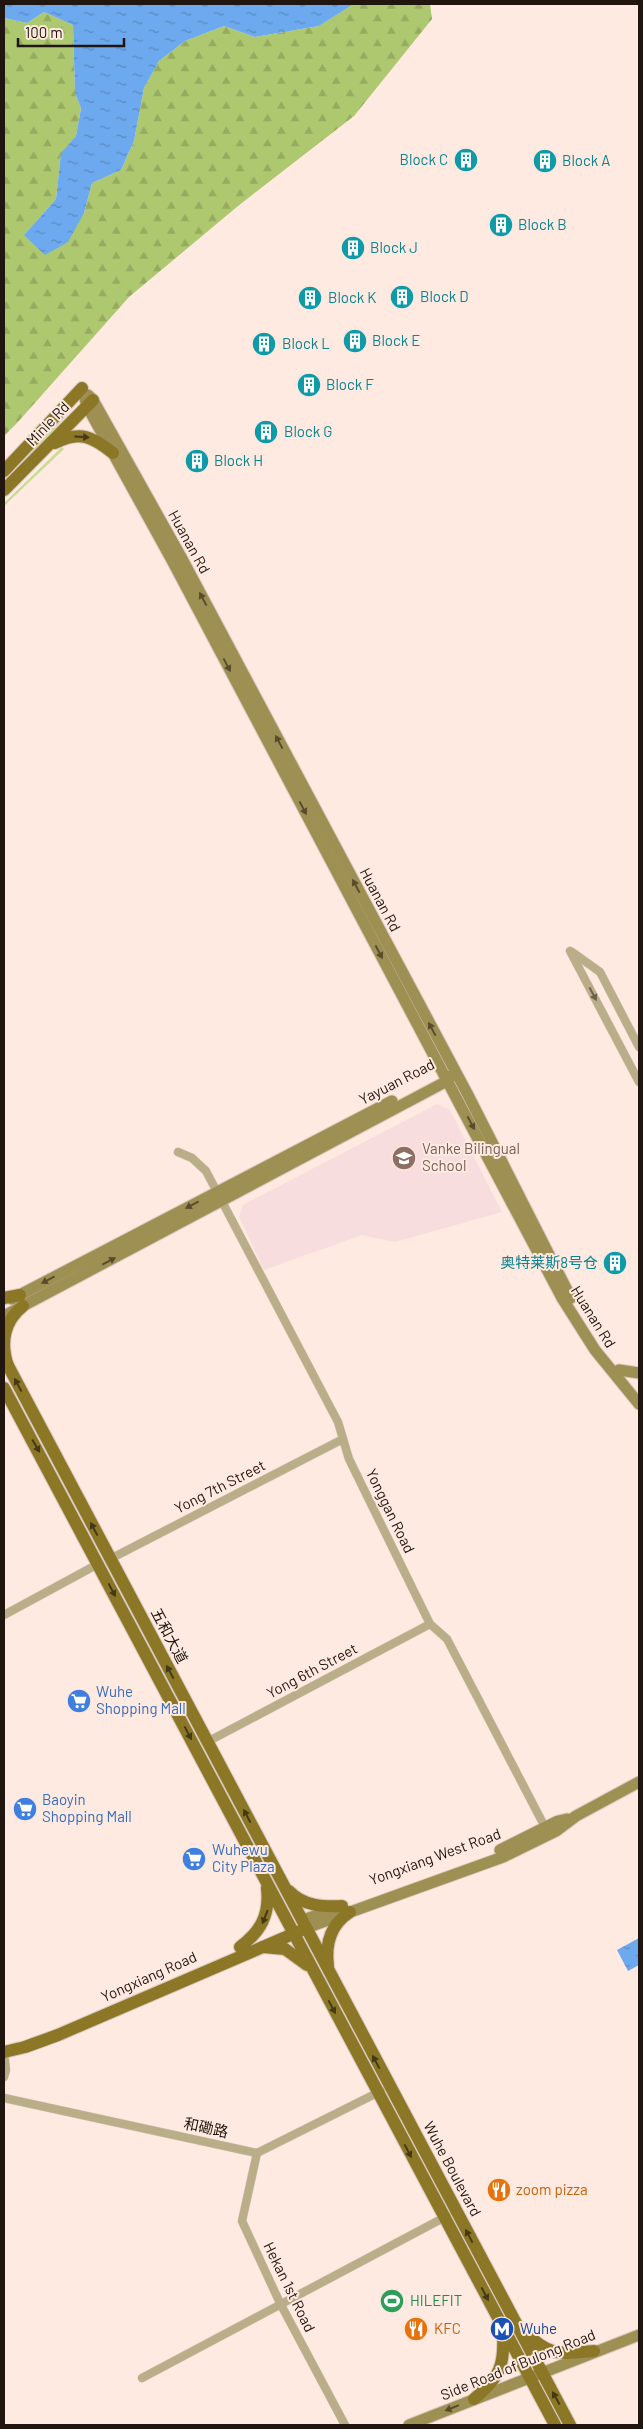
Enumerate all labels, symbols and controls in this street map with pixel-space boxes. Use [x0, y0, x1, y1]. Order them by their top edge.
scale bar [18, 15, 124, 47]
text: 100 m [25, 23, 63, 41]
building icon: Block C [453, 147, 479, 173]
building icon: Block A [532, 148, 558, 174]
place label: Block C [400, 150, 448, 168]
place label: Block A [562, 151, 610, 169]
building icon: Block B [488, 212, 514, 238]
place label: Block B [518, 215, 567, 233]
building icon: Block J [340, 235, 366, 261]
place label: Block J [370, 238, 418, 256]
building icon: Block D [389, 284, 415, 310]
building icon: Block K [297, 285, 323, 311]
place label: Block D [420, 287, 469, 305]
place label: Block K [328, 288, 377, 306]
building icon: Block E [342, 328, 368, 354]
building icon: Block L [251, 331, 277, 357]
place label: Block E [372, 331, 420, 349]
place label: Block L [282, 334, 330, 352]
building icon: Block F [296, 372, 322, 398]
place label: Block F [326, 375, 374, 393]
street label: Minle Rd [22, 397, 73, 449]
building icon: Block G [253, 419, 279, 445]
place label: Block G [284, 422, 333, 440]
one-way arrow [74, 433, 90, 441]
building icon: Block H [184, 448, 210, 474]
place label: Block H [214, 451, 263, 469]
street label: Huanan Rd [165, 507, 215, 576]
one-way arrow [199, 592, 207, 606]
one-way arrow [223, 657, 231, 672]
one-way arrow [275, 735, 283, 750]
one-way arrow [299, 801, 307, 816]
street label: Huanan Rd [357, 865, 405, 935]
one-way arrow [351, 879, 360, 892]
one-way arrow [375, 945, 383, 959]
one-way arrow [589, 987, 597, 1001]
one-way arrow [428, 1022, 436, 1036]
street label: Yayuan Road [356, 1054, 437, 1108]
one-way arrow [467, 1116, 475, 1131]
place label: Vanke Bilingual School [422, 1139, 520, 1174]
school or university icon: Vanke Bilingual School [391, 1145, 417, 1171]
one-way arrow [185, 1201, 200, 1209]
building icon: 奥特莱斯8号仓 [602, 1250, 628, 1276]
place label: 奥特莱斯8号仓 [500, 1253, 598, 1271]
one-way arrow [101, 1257, 116, 1265]
one-way arrow [41, 1276, 55, 1284]
street label: Huanan Rd [568, 1282, 620, 1351]
one-way arrow [14, 1378, 22, 1392]
one-way arrow [31, 1440, 40, 1453]
street label: Yong 7th Street [171, 1456, 268, 1517]
street label: Yonggan Road [363, 1465, 419, 1556]
one-way arrow [90, 1521, 98, 1536]
one-way arrow [108, 1583, 116, 1597]
street label: 五和大道 [148, 1605, 192, 1666]
street label: Yong 6th Street [263, 1639, 360, 1702]
one-way arrow [166, 1665, 174, 1680]
place label: Wuhe Shopping Mall [96, 1682, 186, 1717]
supermarket icon: Wuhe Shopping Mall [66, 1688, 92, 1714]
one-way arrow [184, 1726, 192, 1741]
place label: Baoyin Shopping Mall [42, 1790, 132, 1825]
supermarket icon: Baoyin Shopping Mall [12, 1796, 38, 1822]
one-way arrow [243, 1808, 251, 1823]
street label: Yongxiang West Road [366, 1824, 503, 1888]
place label: Wuhewu City Plaza [212, 1840, 275, 1875]
supermarket icon: Wuhewu City Plaza [181, 1846, 207, 1872]
one-way arrow [261, 1910, 269, 1925]
street label: Yongxiang Road [98, 1947, 199, 2005]
one-way arrow [328, 2000, 336, 2014]
one-way arrow [372, 2054, 380, 2069]
street label: 和磡路 [182, 2114, 230, 2141]
street label: Wuhe Boulevard [420, 2118, 486, 2219]
one-way arrow [404, 2144, 412, 2158]
restaurant icon: zoom pizza [486, 2177, 512, 2203]
place label: zoom pizza [516, 2180, 588, 2198]
one-way arrow [464, 2229, 473, 2243]
street label: Hekan 1st Road [260, 2239, 319, 2335]
one-way arrow [481, 2287, 489, 2301]
sports icon: HILEFIT [379, 2288, 405, 2314]
place label: HILEFIT [410, 2291, 462, 2309]
restaurant icon: KFC [403, 2316, 429, 2342]
metro station icon: Wuhe [489, 2316, 515, 2342]
place label: KFC [434, 2319, 461, 2337]
place label: Wuhe [520, 2319, 557, 2337]
street label: Side Road of Bulong Road [438, 2325, 598, 2403]
one-way arrow [551, 2392, 560, 2405]
one-way arrow [444, 2404, 459, 2412]

